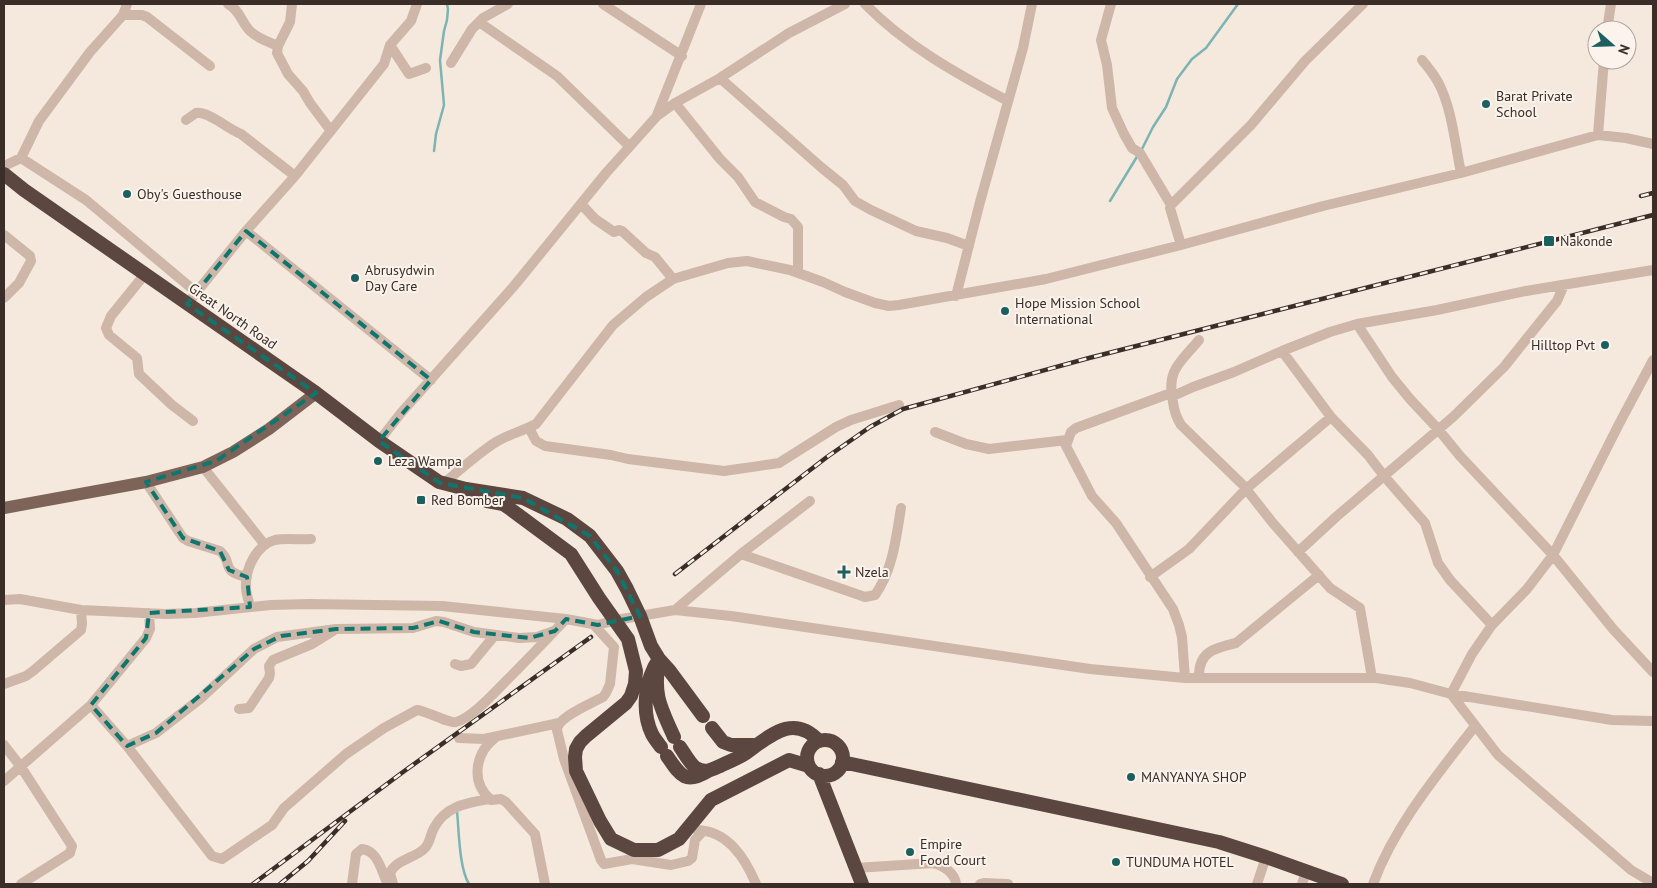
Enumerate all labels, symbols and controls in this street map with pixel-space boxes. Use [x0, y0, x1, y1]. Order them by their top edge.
north arrow [1587, 20, 1637, 70]
text: N [1614, 42, 1634, 57]
place label: Barat Private School [1496, 87, 1573, 121]
marker: Barat Private School [1480, 98, 1492, 110]
place label: Oby's Guesthouse [137, 185, 242, 203]
marker: Oby's Guesthouse [121, 188, 133, 200]
place label: Nakonde [1560, 232, 1613, 250]
marker: Nakonde [1542, 234, 1556, 248]
place label: Abrusydwin Day Care [365, 261, 435, 295]
marker: Abrusydwin Day Care [349, 272, 361, 284]
street label: Great North Road [185, 279, 281, 353]
place label: Hope Mission School International [1015, 294, 1140, 328]
marker: Hope Mission School International [999, 305, 1011, 317]
place label: Hilltop Pvt [1531, 336, 1595, 354]
marker: Hilltop Pvt [1599, 339, 1611, 351]
place label: Leza Wampa [388, 452, 462, 470]
marker: Leza Wampa [372, 455, 384, 467]
place label: Red Bomber [431, 491, 504, 509]
marker: Red Bomber [415, 494, 427, 506]
place label: Nzela [855, 563, 889, 581]
marker: Nzela [837, 565, 851, 579]
place label: MANYANYA SHOP [1141, 768, 1247, 786]
marker: MANYANYA SHOP [1125, 771, 1137, 783]
place label: Empire Food Court [920, 835, 986, 869]
marker: Empire Food Court [904, 846, 916, 858]
place label: TUNDUMA HOTEL [1126, 853, 1234, 871]
marker: TUNDUMA HOTEL [1110, 856, 1122, 868]

